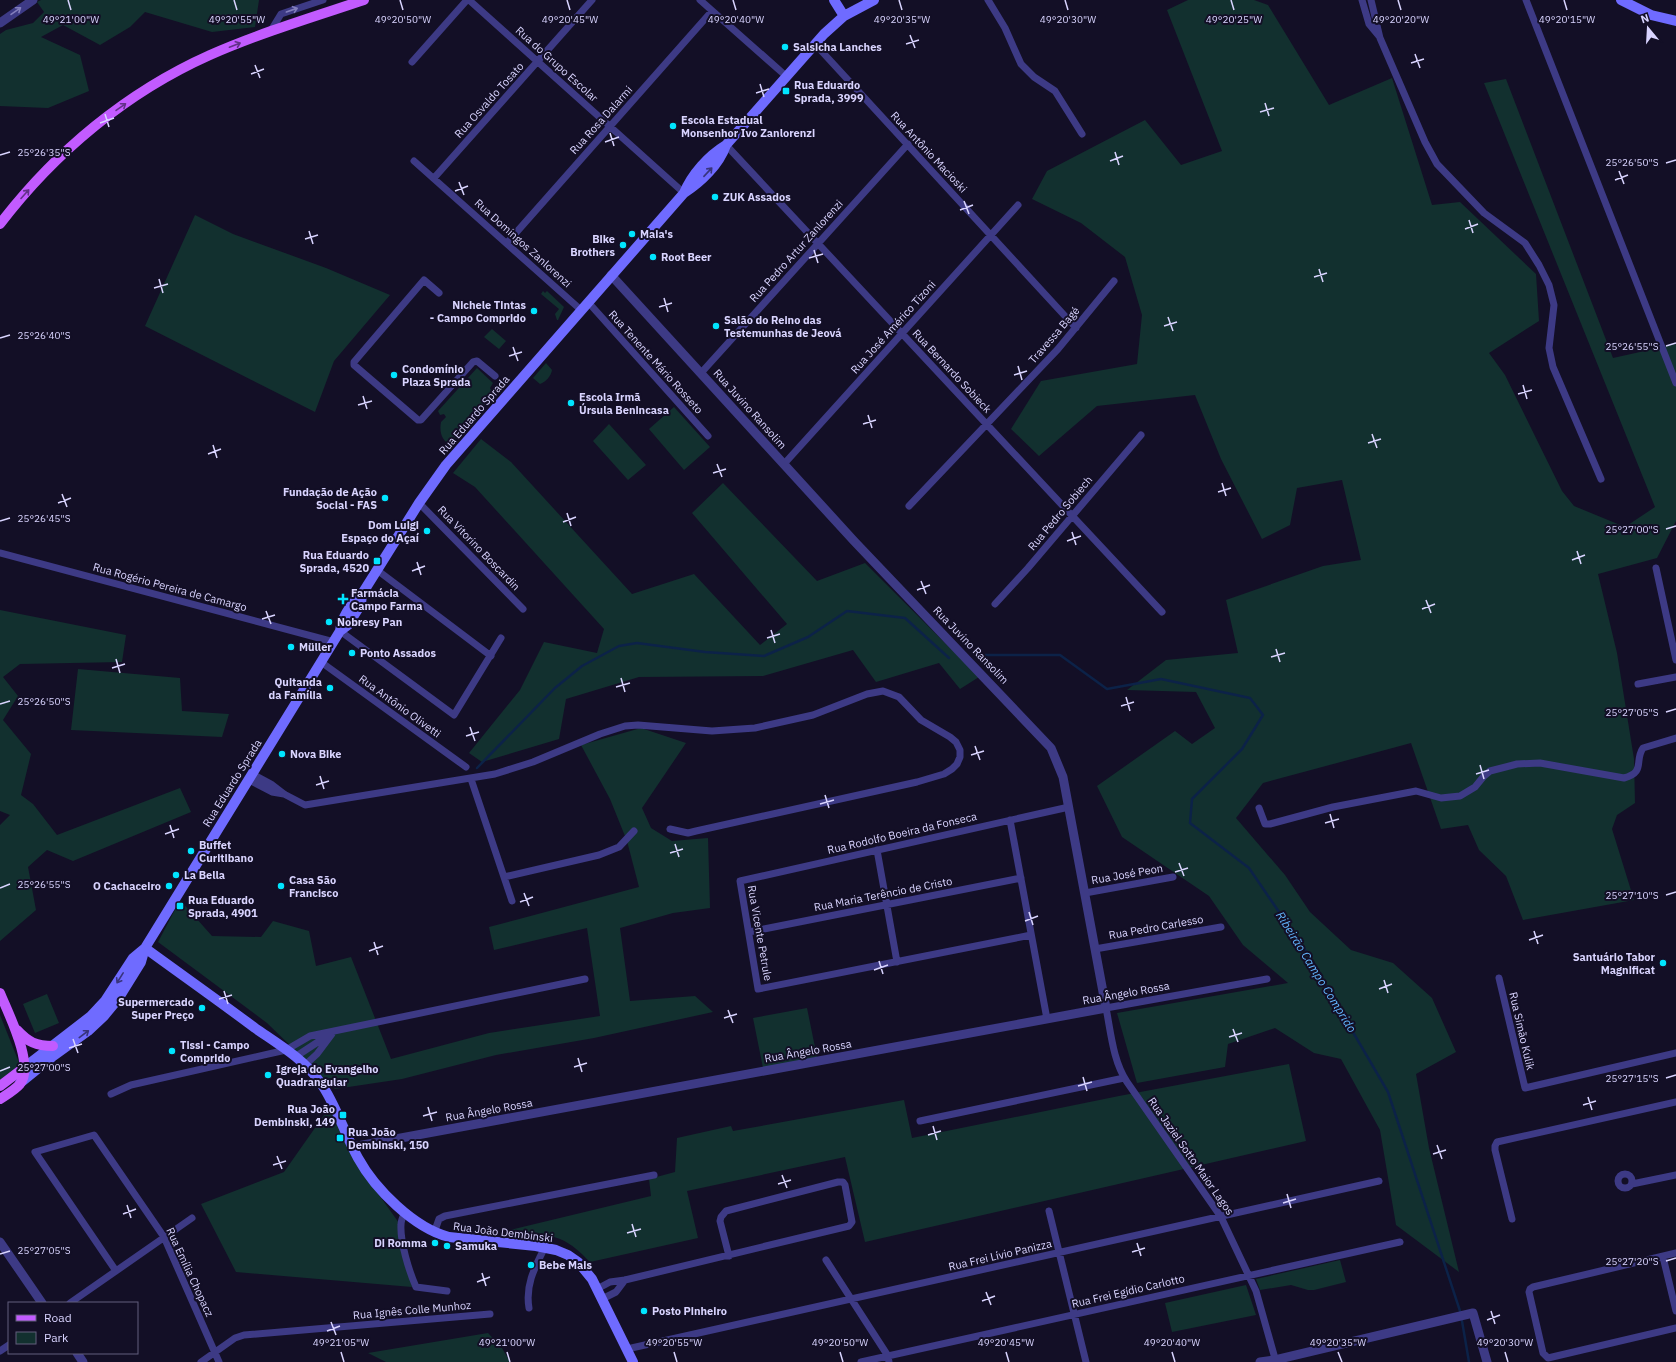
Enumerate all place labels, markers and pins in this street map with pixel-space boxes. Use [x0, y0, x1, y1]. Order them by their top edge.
place label: Salsicha Lanches [793, 40, 882, 54]
marker: Salsicha Lanches [780, 42, 790, 52]
place label: Rua Eduardo Sprada, 3999 [794, 78, 864, 105]
marker: Rua Eduardo Sprada, 3999 [781, 86, 791, 96]
place label: Escola Estadual Monsenhor Ivo Zanlorenzi [681, 113, 815, 140]
marker: Escola Estadual Monsenhor Ivo Zanlorenzi [668, 121, 678, 131]
place label: ZUK Assados [723, 190, 791, 204]
marker: ZUK Assados [710, 192, 720, 202]
place label: Maia's [640, 227, 673, 241]
marker: Maia's [627, 229, 637, 239]
place label: Bike Brothers [570, 232, 615, 259]
marker: Bike Brothers [618, 240, 628, 250]
place label: Root Beer [661, 250, 712, 264]
marker: Root Beer [648, 252, 658, 262]
place label: Nichele Tintas - Campo Comprido [430, 298, 526, 325]
marker: Nichele Tintas - Campo Comprido [529, 306, 539, 316]
place label: Salão do Reino das Testemunhas de Jeová [724, 313, 842, 340]
marker: Salão do Reino das Testemunhas de Jeová [711, 321, 721, 331]
place label: Condomínio Plaza Sprada [402, 362, 470, 389]
marker: Condomínio Plaza Sprada [389, 370, 399, 380]
place label: Escola Irmã Úrsula Benincasa [579, 390, 669, 417]
marker: Escola Irmã Úrsula Benincasa [566, 398, 576, 408]
place label: Fundação de Ação Social - FAS [283, 485, 377, 512]
marker: Fundação de Ação Social - FAS [380, 493, 390, 503]
place label: Dom Luigi Espaço do Açaí [341, 518, 420, 545]
marker: Dom Luigi Espaço do Açaí [422, 526, 432, 536]
place label: Rua Eduardo Sprada, 4520 [299, 548, 369, 575]
marker: Rua Eduardo Sprada, 4520 [372, 556, 382, 566]
place label: Farmácia Campo Farma [351, 586, 423, 613]
marker: Farmácia Campo Farma [338, 594, 348, 604]
place label: Nobresy Pan [337, 615, 402, 629]
marker: Nobresy Pan [324, 617, 334, 627]
place label: Müller [299, 640, 332, 654]
marker: Müller [286, 642, 296, 652]
place label: Ponto Assados [360, 646, 436, 660]
marker: Ponto Assados [347, 648, 357, 658]
place label: Quitanda da Família [268, 675, 322, 702]
marker: Quitanda da Família [325, 683, 335, 693]
place label: Nova Bike [290, 747, 341, 761]
marker: Nova Bike [277, 749, 287, 759]
place label: Buffet Curitibano [199, 838, 253, 865]
marker: Buffet Curitibano [186, 846, 196, 856]
place label: La Bella [184, 868, 225, 882]
marker: La Bella [171, 870, 181, 880]
place label: Casa São Francisco [289, 873, 338, 900]
place label: O Cachaceiro [93, 879, 161, 893]
marker: O Cachaceiro [164, 881, 174, 891]
marker: Casa São Francisco [276, 881, 286, 891]
place label: Rua Eduardo Sprada, 4901 [188, 893, 258, 920]
marker: Rua Eduardo Sprada, 4901 [175, 901, 185, 911]
place label: Santuário Tabor Magnificat [1573, 950, 1656, 977]
marker: Santuário Tabor Magnificat [1658, 958, 1668, 968]
place label: Supermercado Super Preço [118, 995, 194, 1022]
marker: Supermercado Super Preço [197, 1003, 207, 1013]
place label: Tissi - Campo Comprido [180, 1038, 250, 1065]
marker: Tissi - Campo Comprido [167, 1046, 177, 1056]
place label: Igreja do Evangelho Quadrangular [276, 1062, 378, 1089]
marker: Igreja do Evangelho Quadrangular [263, 1070, 273, 1080]
place label: Rua João Dembinski, 149 [254, 1102, 335, 1129]
marker: Rua João Dembinski, 149 [338, 1110, 348, 1120]
place label: Rua João Dembinski, 150 [348, 1125, 429, 1152]
marker: Rua João Dembinski, 150 [335, 1133, 345, 1143]
place label: Di Romma [374, 1236, 427, 1250]
marker: Di Romma [430, 1238, 440, 1248]
place label: Samuka [455, 1239, 497, 1253]
marker: Samuka [442, 1241, 452, 1251]
place label: Bebe Mais [539, 1258, 592, 1272]
marker: Bebe Mais [526, 1260, 536, 1270]
place label: Posto Pinheiro [652, 1304, 727, 1318]
marker: Posto Pinheiro [639, 1306, 649, 1316]

